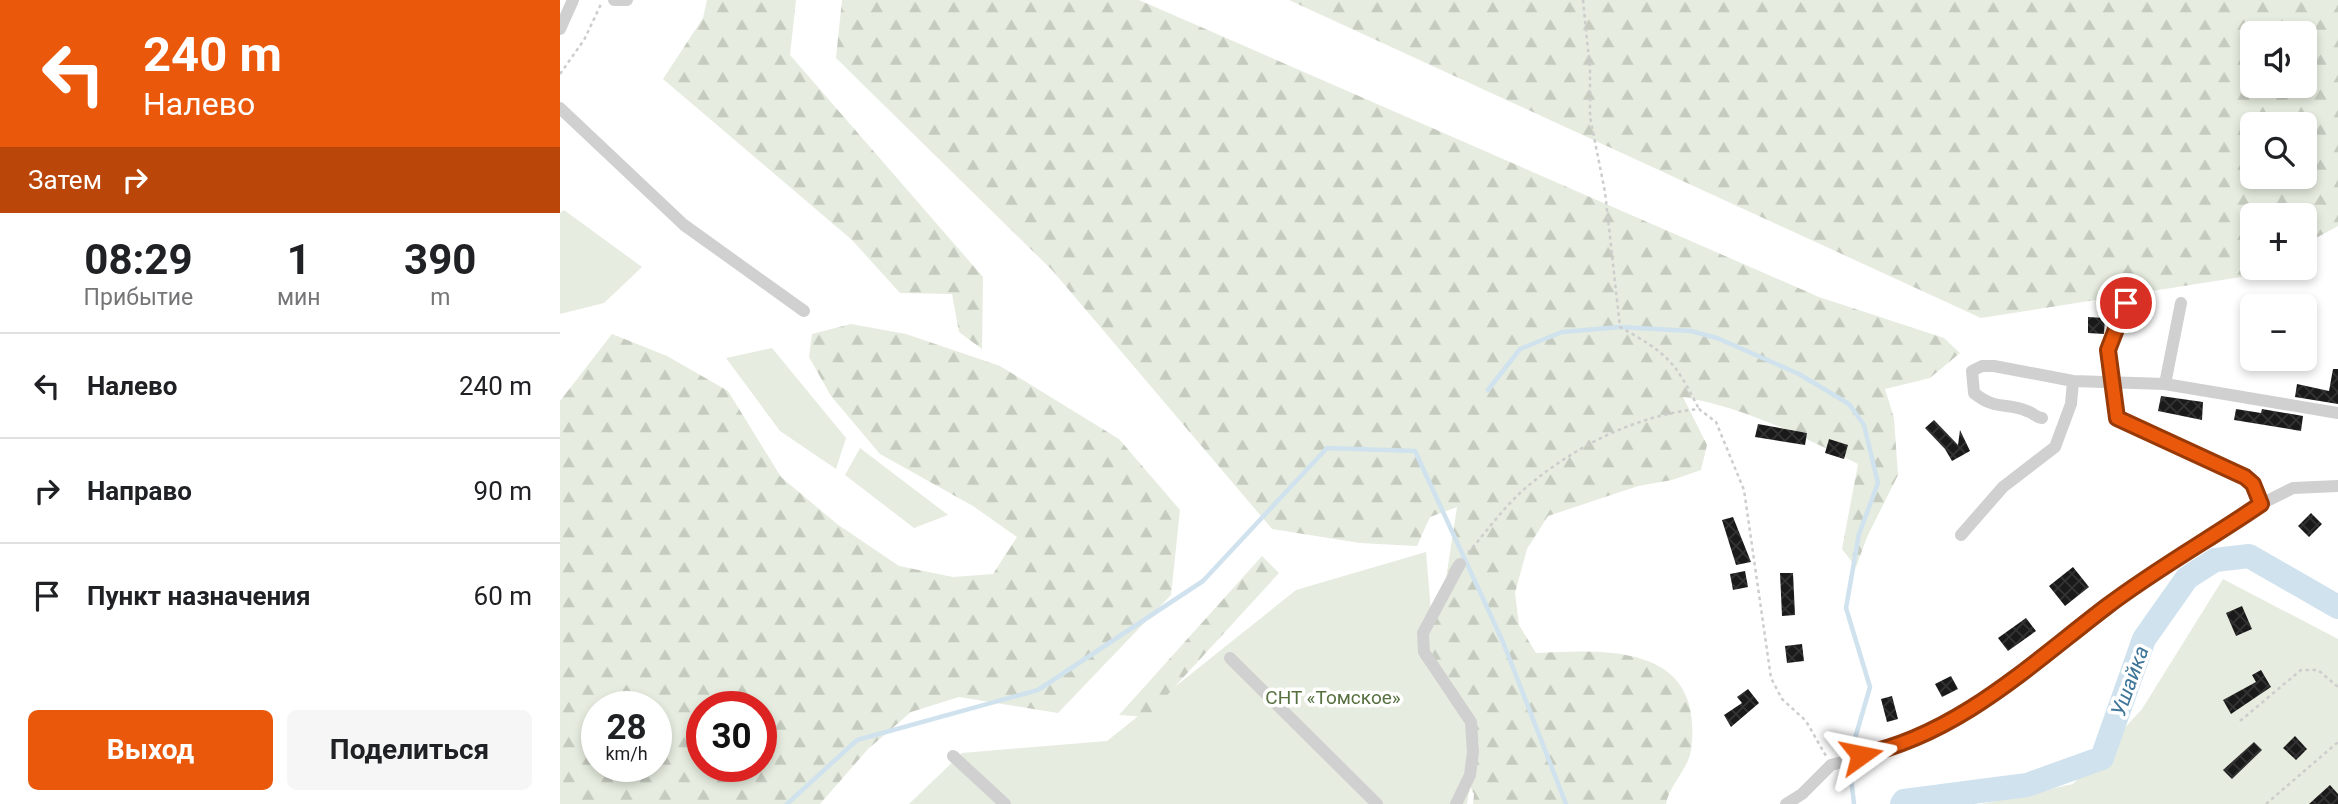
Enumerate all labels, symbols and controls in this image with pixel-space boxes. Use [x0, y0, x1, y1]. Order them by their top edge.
map controls [2240, 21, 2317, 371]
button: sound [2240, 21, 2317, 98]
text: 240 m [143, 26, 282, 83]
icon: left [28, 28, 119, 119]
text: Налево [143, 85, 255, 123]
button: search [2240, 112, 2317, 189]
icon: right [116, 161, 154, 199]
text: Затем [28, 165, 102, 195]
button: + [2240, 203, 2317, 280]
text: 08:29 [84, 235, 193, 284]
text: 1 [287, 235, 311, 284]
text: 390 [404, 235, 476, 284]
pin [2096, 273, 2156, 333]
text: Прибытие [84, 284, 193, 311]
text: мин [277, 284, 321, 311]
text: m [430, 284, 450, 311]
icon: arrive [2107, 284, 2145, 322]
button: − [2240, 294, 2317, 371]
icon: left [28, 367, 66, 405]
text: Налево [87, 371, 177, 401]
text: 240 m [459, 371, 532, 401]
icon: right [28, 472, 66, 510]
text: Направо [87, 476, 192, 506]
text: 90 m [474, 476, 532, 506]
icon: arrive [28, 577, 66, 615]
text: Пункт назначения [87, 581, 311, 611]
text: 60 m [474, 581, 532, 611]
water label: Ушайка [2106, 643, 2154, 719]
park label: СНТ «Томское» [1265, 686, 1401, 709]
speed limit sign: 30 [686, 691, 777, 782]
text: 28 [606, 707, 647, 748]
button: Выход [28, 710, 273, 790]
button: Поделиться [287, 710, 532, 790]
position arrow [1824, 718, 1898, 792]
text: km/h [605, 743, 648, 764]

